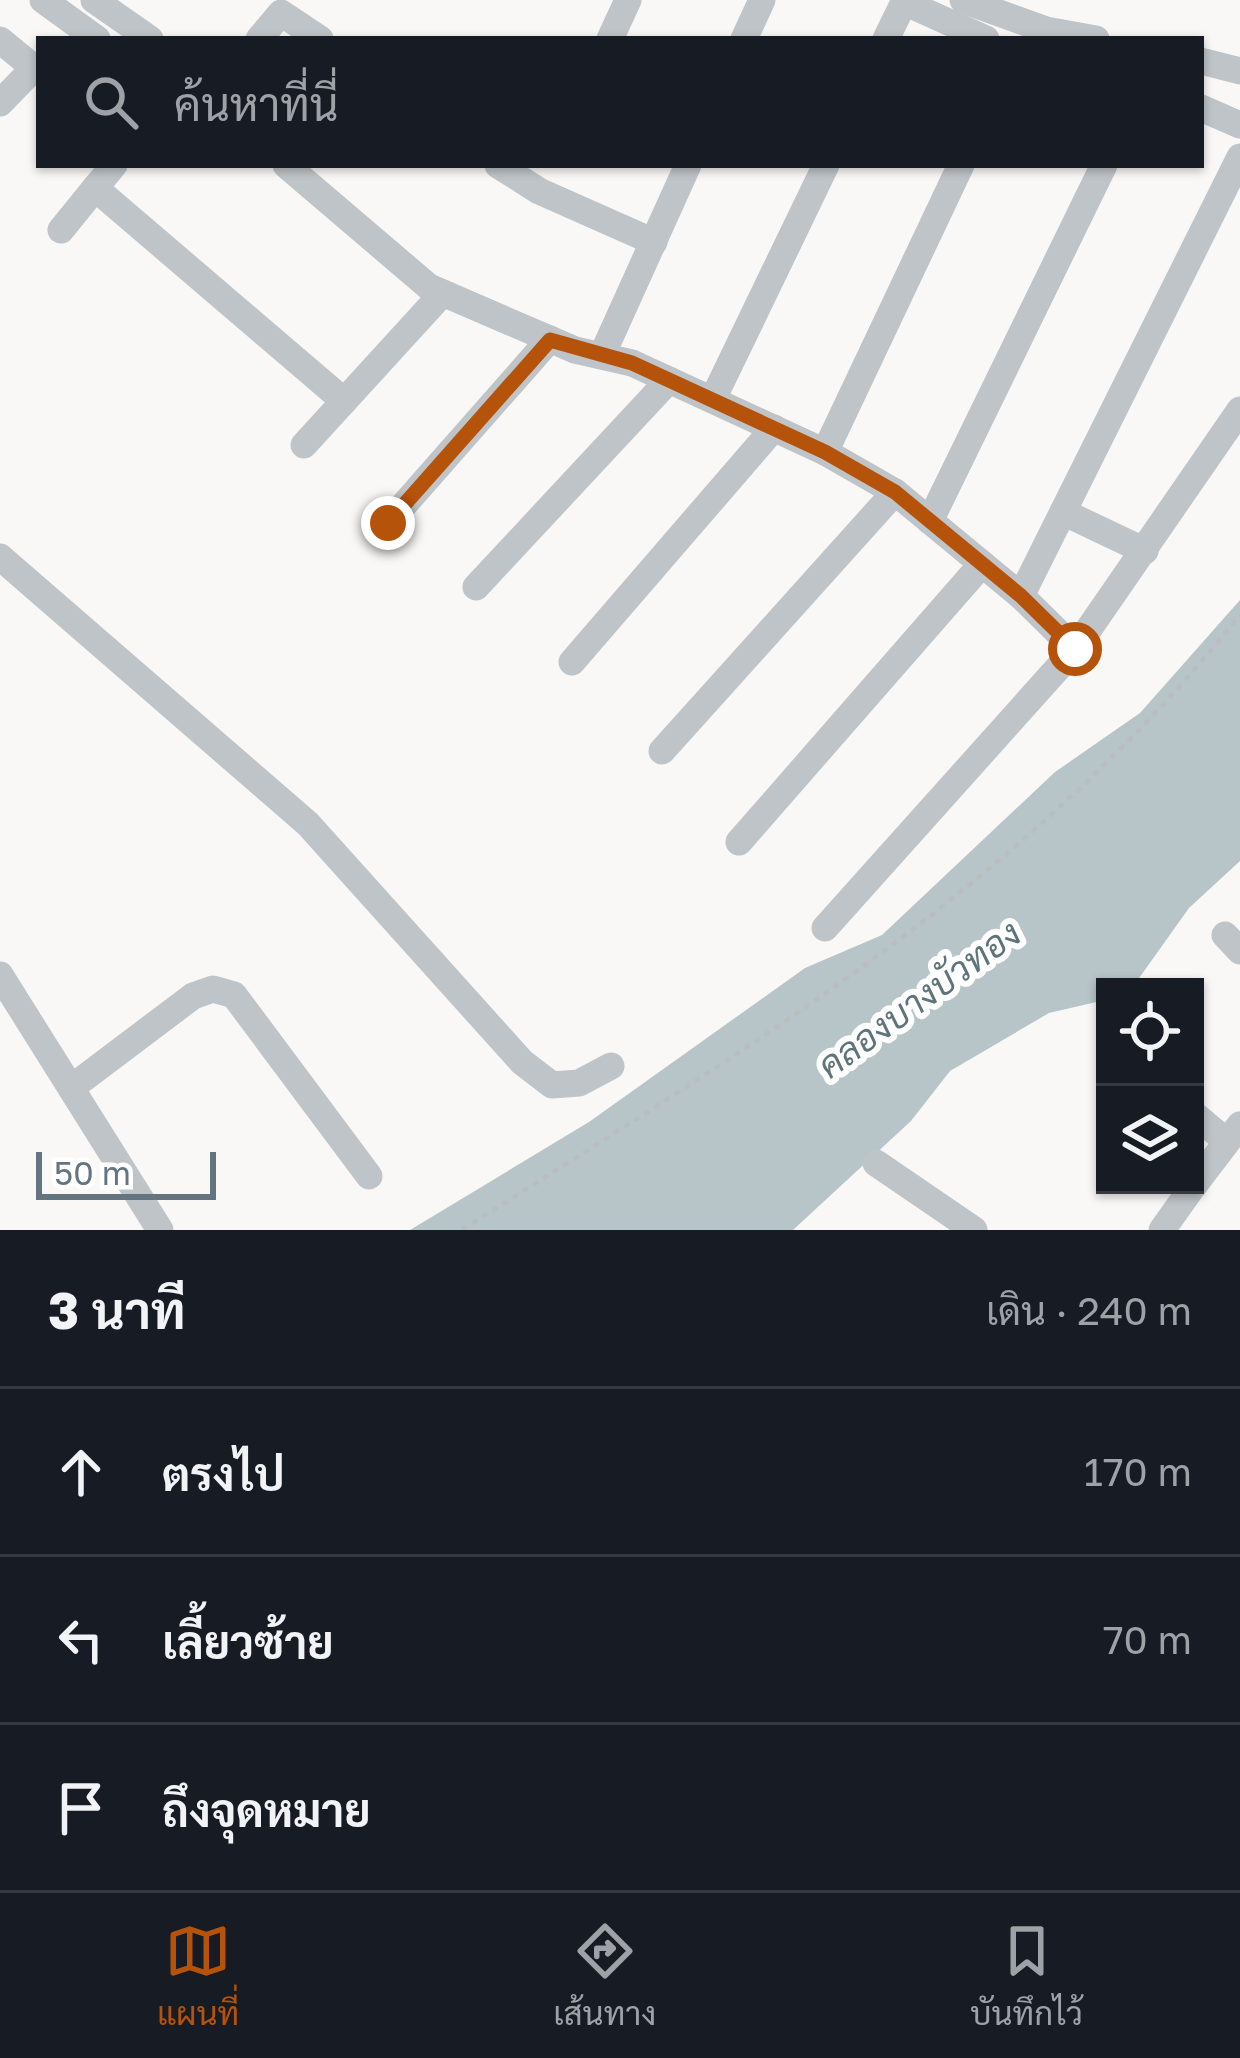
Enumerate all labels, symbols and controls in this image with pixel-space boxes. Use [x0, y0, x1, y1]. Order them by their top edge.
search box [36, 36, 1204, 168]
icon: search [78, 69, 144, 135]
text: ค้นหาที่นี่ [174, 77, 338, 131]
route end [361, 496, 415, 550]
route start [1048, 622, 1102, 676]
water label: คลองบางบัวทอง [809, 911, 1028, 1086]
map controls [1096, 978, 1204, 1194]
button: locate [1096, 978, 1204, 1086]
button: layers [1096, 1086, 1204, 1194]
scale bar [36, 1146, 216, 1199]
text: 50 m [54, 1153, 131, 1192]
text: 3 นาที [48, 1279, 186, 1340]
text: เดิน · 240 m [986, 1287, 1192, 1334]
icon: ahead [48, 1439, 114, 1505]
text: ตรงไป [162, 1447, 285, 1501]
text: 170 m [1084, 1448, 1192, 1495]
icon: left [48, 1607, 114, 1673]
text: เลี้ยวซ้าย [162, 1615, 334, 1669]
text: 70 m [1103, 1616, 1192, 1663]
icon: arrive [48, 1775, 114, 1841]
text: ถึงจุดหมาย [162, 1783, 371, 1837]
tab: แผนที่ [157, 1918, 239, 2033]
tab: เส้นทาง [553, 1918, 656, 2033]
tab: บันทึกไว้ [970, 1918, 1083, 2033]

